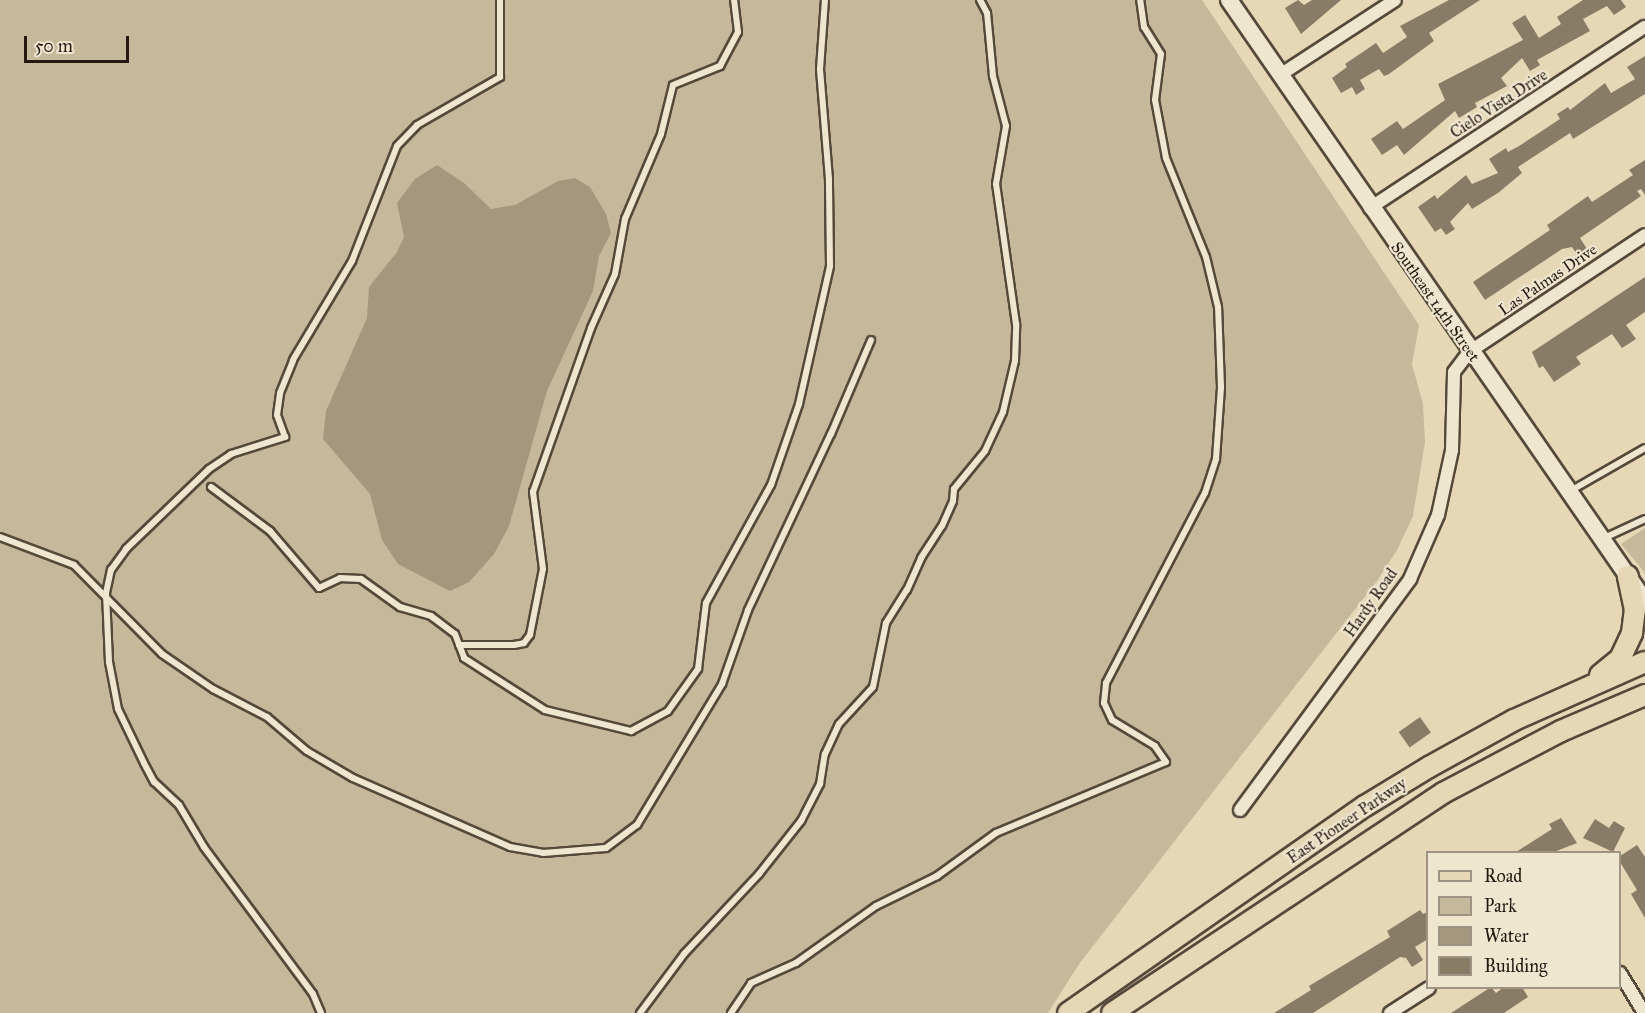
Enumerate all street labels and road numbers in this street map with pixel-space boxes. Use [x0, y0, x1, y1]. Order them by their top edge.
street label: Cielo Vista Drive [1447, 65, 1551, 143]
street label: Southeast 14th Street [1386, 238, 1484, 366]
street label: Las Palmas Drive [1495, 240, 1601, 320]
street label: Hardy Road [1340, 565, 1402, 641]
street label: East Pioneer Parkway [1284, 774, 1410, 868]

